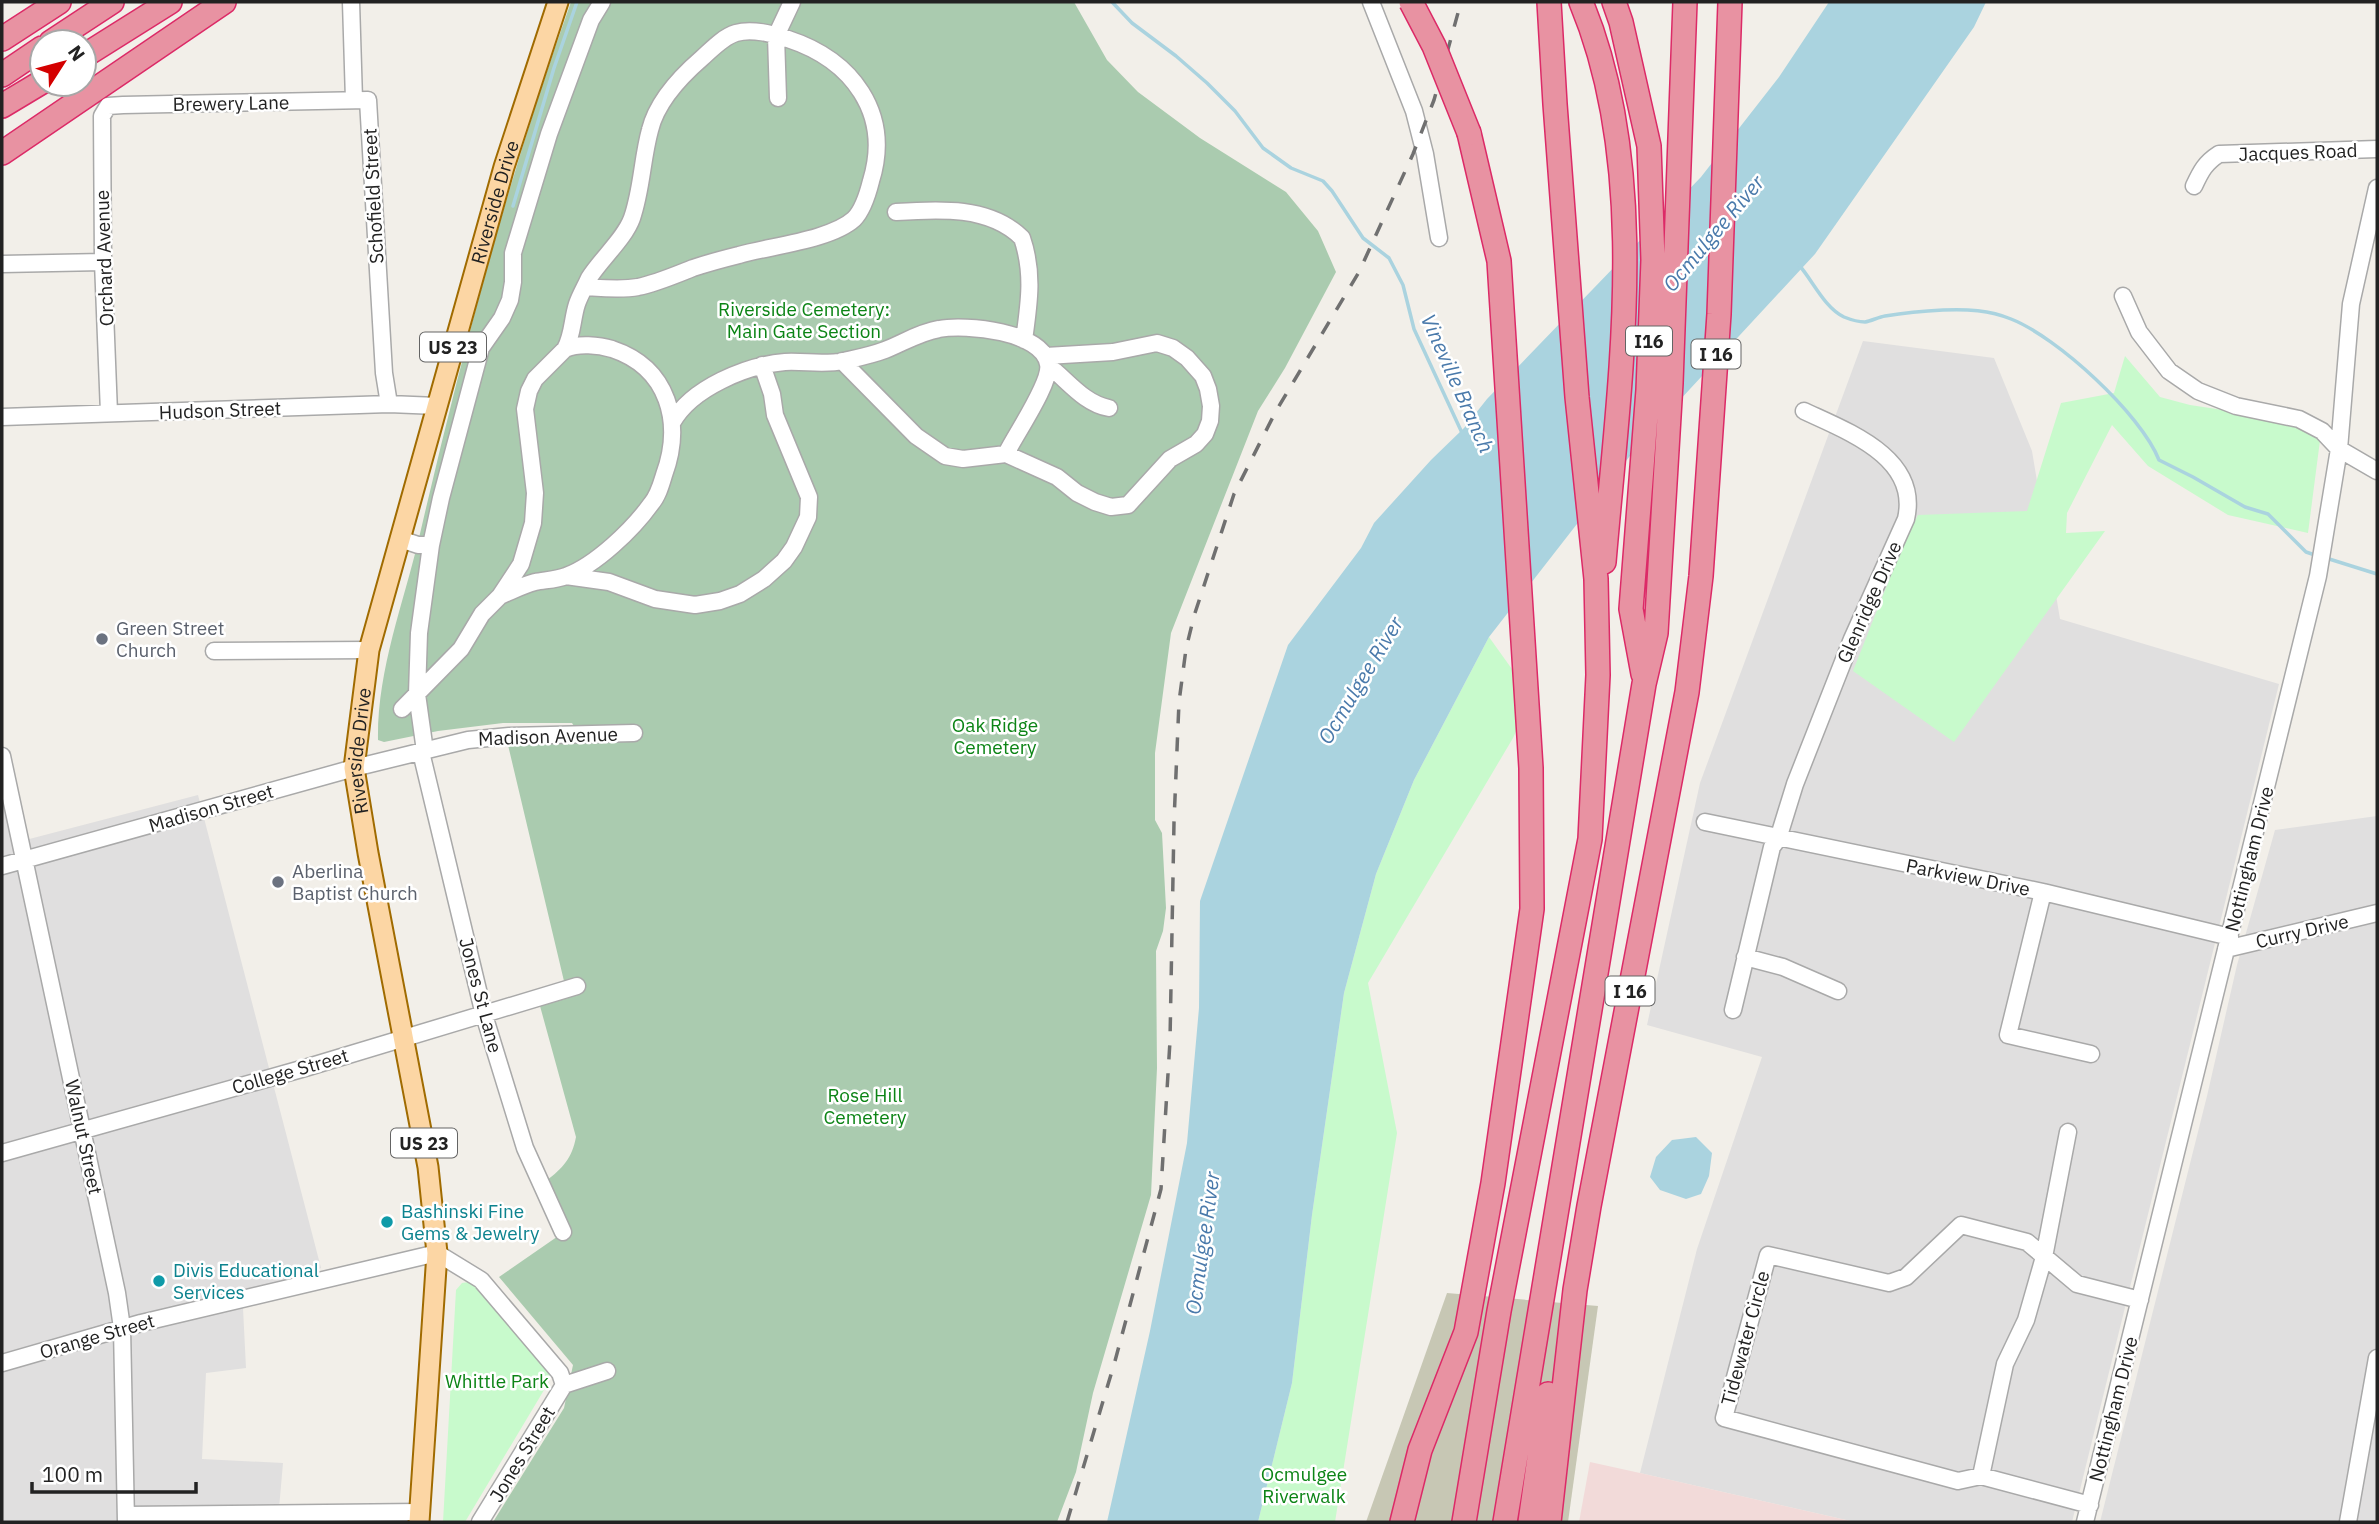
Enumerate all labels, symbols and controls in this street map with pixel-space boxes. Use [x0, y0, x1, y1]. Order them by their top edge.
north arrow [28, 28, 98, 98]
text: N [63, 40, 91, 66]
street label: Brewery Lane [173, 90, 289, 116]
street label: Schofield Street [357, 128, 389, 264]
street label: Riverside Drive [465, 137, 524, 267]
street label: Jacques Road [2238, 138, 2358, 166]
water label: Ocmulgee River [1656, 168, 1771, 297]
street label: Orchard Avenue [90, 189, 118, 327]
park label: Riverside Cemetery: Main Gate Section [718, 297, 890, 343]
water label: Vineville Branch [1415, 309, 1501, 457]
road number: I16 [1626, 326, 1672, 356]
road number: US 23 [420, 332, 486, 362]
road number: I 16 [1692, 340, 1740, 368]
street label: Hudson Street [158, 396, 282, 424]
street label: Glenridge Drive [1831, 537, 1907, 667]
water label: Ocmulgee River [1311, 610, 1410, 749]
place label: Green Street Church [116, 616, 224, 662]
marker: Green Street Church [94, 631, 110, 647]
street label: Riverside Drive [342, 686, 376, 816]
park label: Oak Ridge Cemetery [952, 713, 1038, 759]
street label: Madison Avenue [478, 722, 618, 750]
street label: Madison Street [146, 779, 276, 837]
street label: Nottingham Drive [2219, 784, 2279, 934]
street label: Parkview Drive [1904, 853, 2032, 901]
place label: Aberlina Baptist Church [292, 859, 418, 905]
marker: Aberlina Baptist Church [270, 874, 286, 890]
street label: Curry Drive [2253, 909, 2351, 953]
street label: Jones St Lane [454, 935, 508, 1055]
road number: I 16 [1606, 976, 1654, 1006]
street label: College Street [229, 1043, 351, 1099]
street label: Walnut Street [60, 1077, 108, 1197]
park label: Rose Hill Cemetery [824, 1083, 907, 1129]
road number: US 23 [391, 1128, 457, 1158]
water label: Ocmulgee River [1178, 1169, 1226, 1316]
place label: Bashinski Fine Gems & Jewelry [401, 1199, 540, 1245]
marker: Bashinski Fine Gems & Jewelry [379, 1214, 395, 1230]
place label: Divis Educational Services [173, 1258, 319, 1304]
street label: Tidewater Circle [1715, 1268, 1775, 1408]
marker: Divis Educational Services [151, 1273, 167, 1289]
street label: Orange Street [37, 1308, 157, 1364]
street label: Nottingham Drive [2083, 1334, 2143, 1484]
park label: Whittle Park [445, 1369, 549, 1393]
street label: Jones Street [484, 1402, 560, 1506]
scale bar [32, 1450, 196, 1494]
text: 100 m [42, 1460, 103, 1488]
park label: Ocmulgee Riverwalk [1261, 1462, 1347, 1508]

